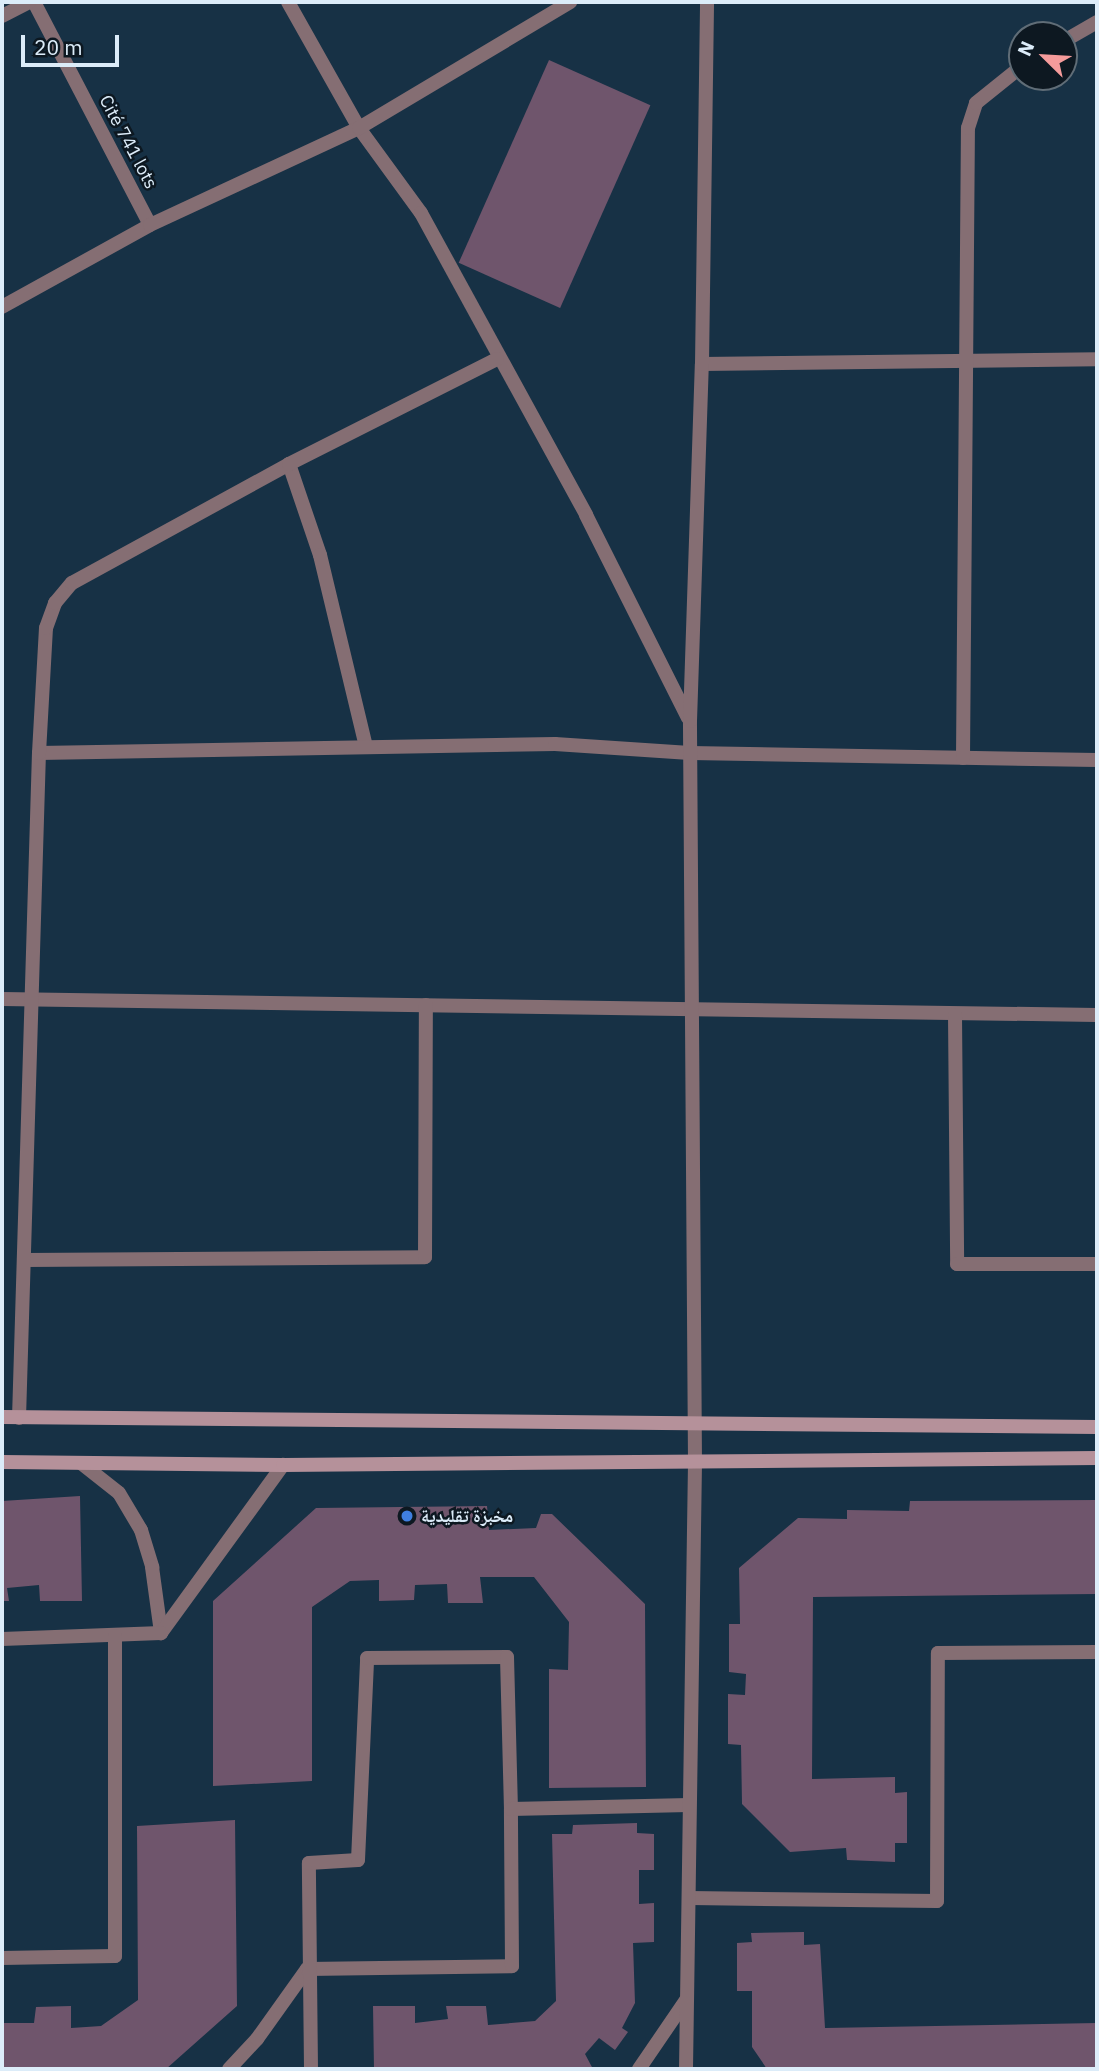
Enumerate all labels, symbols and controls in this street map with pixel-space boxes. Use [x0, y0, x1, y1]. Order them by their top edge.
scale bar [24, 21, 122, 65]
north arrow [1008, 21, 1078, 91]
text: 20 m [34, 33, 83, 61]
text: N [1012, 37, 1039, 59]
street label: Cité 741 lots [94, 92, 162, 192]
place label: مخبزة تقليدية [421, 1505, 513, 1527]
marker: مخبزة تقليدية [399, 1508, 415, 1524]

